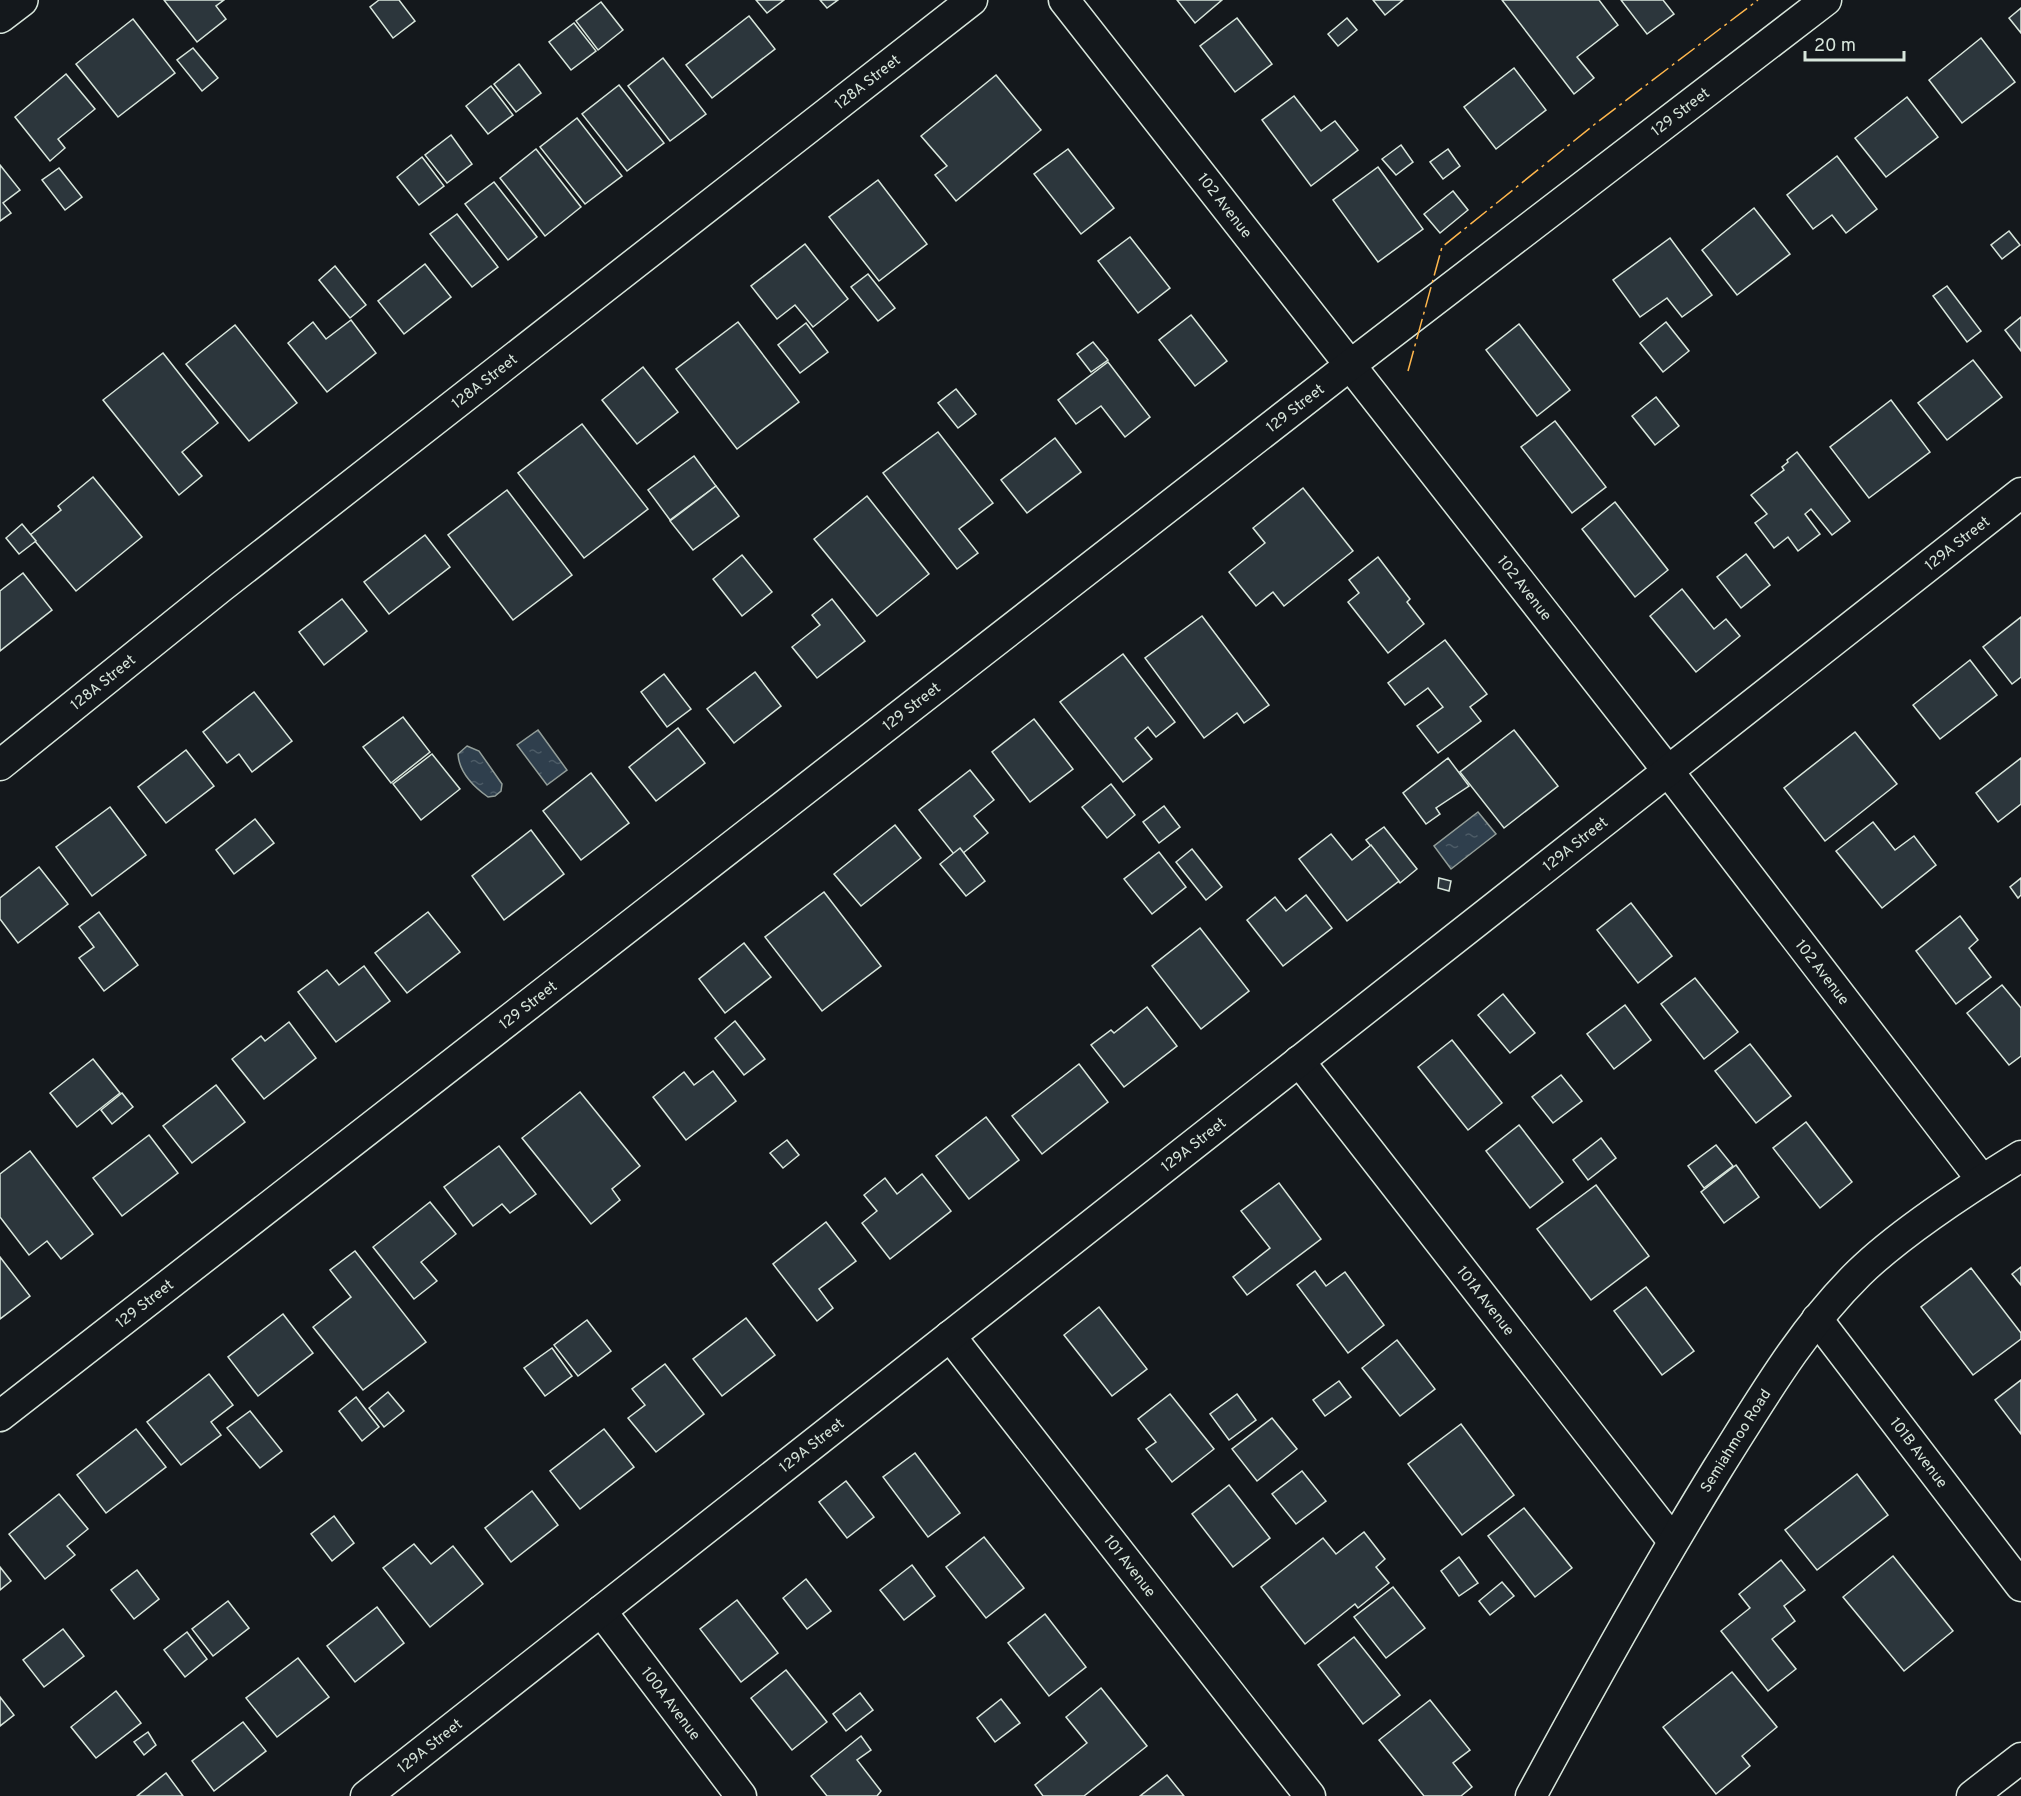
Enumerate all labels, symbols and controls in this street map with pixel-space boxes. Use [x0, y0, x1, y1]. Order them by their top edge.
scale bar [1805, 24, 1904, 62]
text: 20 m [1814, 35, 1856, 58]
street label: 128A Street [831, 51, 905, 115]
street label: 129 Street [1648, 85, 1714, 141]
street label: 102 Avenue [1192, 170, 1255, 243]
street label: 128A Street [449, 351, 522, 414]
street label: 129 Street [1263, 381, 1329, 438]
street label: 129A Street [1922, 513, 1994, 576]
street label: 102 Avenue [1492, 553, 1555, 625]
street label: 128A Street [67, 651, 140, 715]
street label: 129 Street [879, 679, 945, 736]
street label: 129A Street [1540, 814, 1612, 877]
street label: 102 Avenue [1790, 937, 1852, 1010]
street label: 129 Street [496, 978, 562, 1035]
street label: 129A Street [1158, 1114, 1231, 1177]
street label: 101A Avenue [1452, 1263, 1518, 1340]
street label: 129 Street [112, 1276, 178, 1333]
street label: Semiahmoo Road [1697, 1386, 1776, 1497]
street label: 101B Avenue [1885, 1414, 1951, 1492]
street label: 129A Street [776, 1415, 849, 1478]
street label: 101 Avenue [1099, 1532, 1159, 1602]
street label: 100A Avenue [636, 1664, 704, 1745]
street label: 129A Street [394, 1716, 467, 1779]

